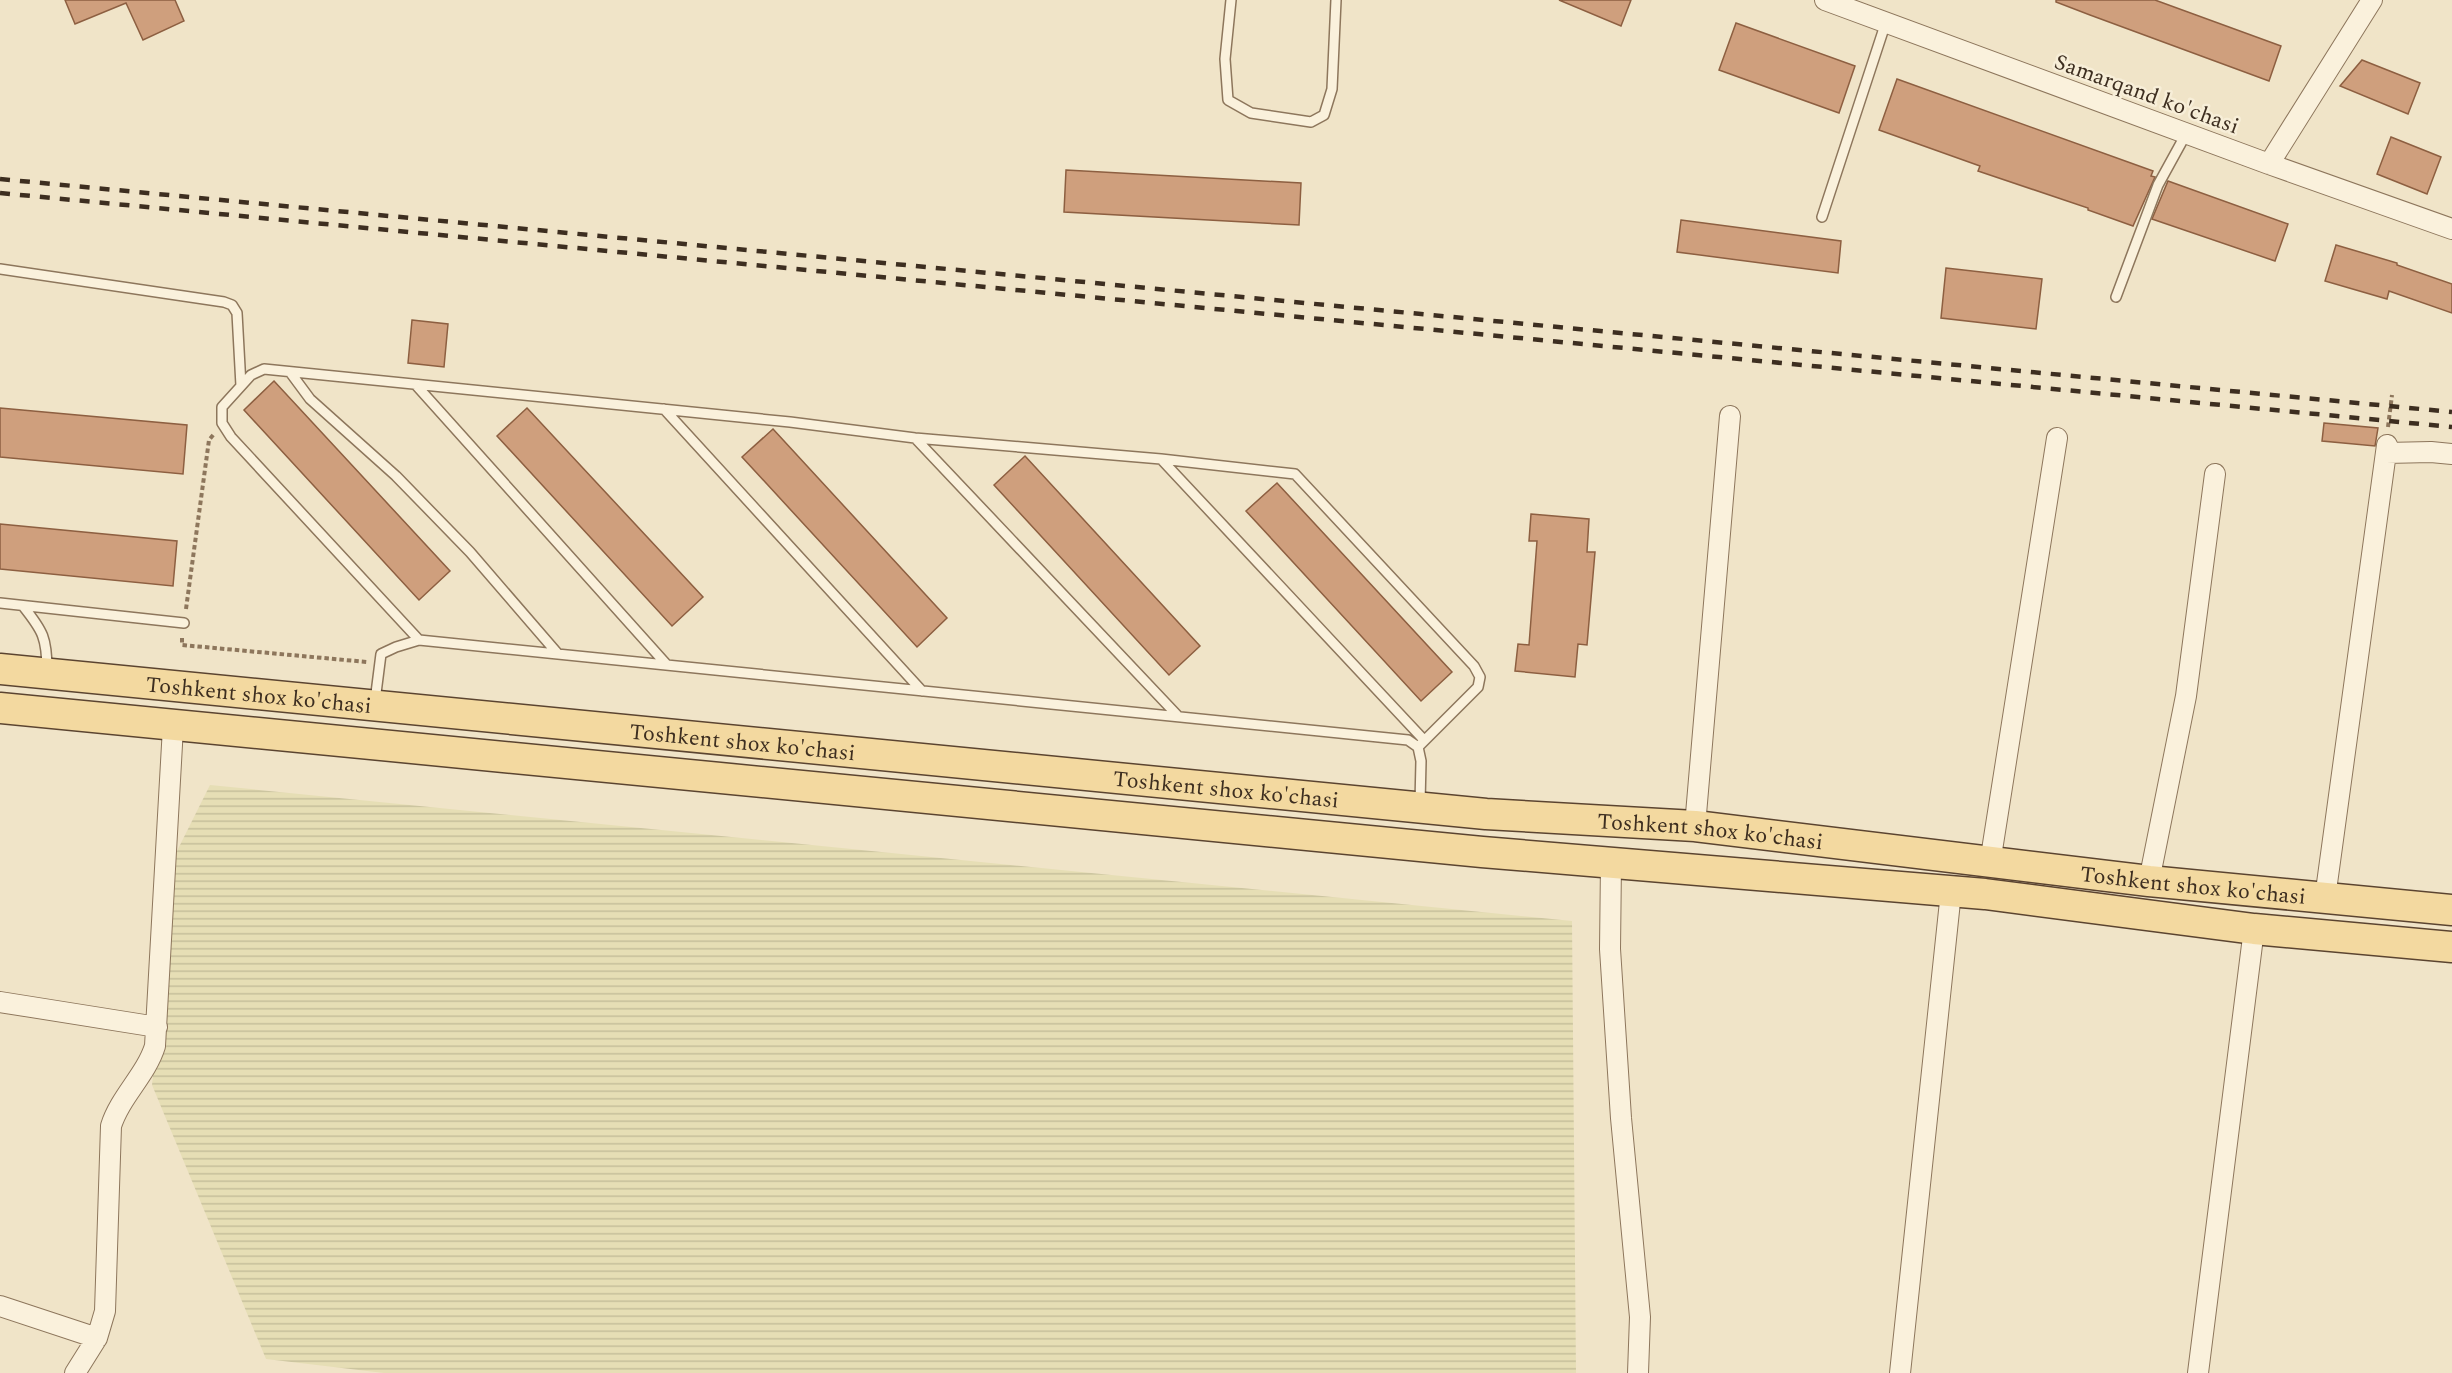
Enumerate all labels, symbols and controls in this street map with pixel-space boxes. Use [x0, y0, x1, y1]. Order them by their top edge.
street label: Samarqand ko'chasi [2049, 46, 2243, 143]
street label: Toshkent shox ko'chasi [144, 668, 373, 723]
street label: Toshkent shox ko'chasi [628, 716, 857, 770]
street label: Toshkent shox ko'chasi [1112, 763, 1340, 818]
street label: Toshkent shox ko'chasi [1596, 805, 1825, 859]
street label: Toshkent shox ko'chasi [2078, 858, 2307, 914]

